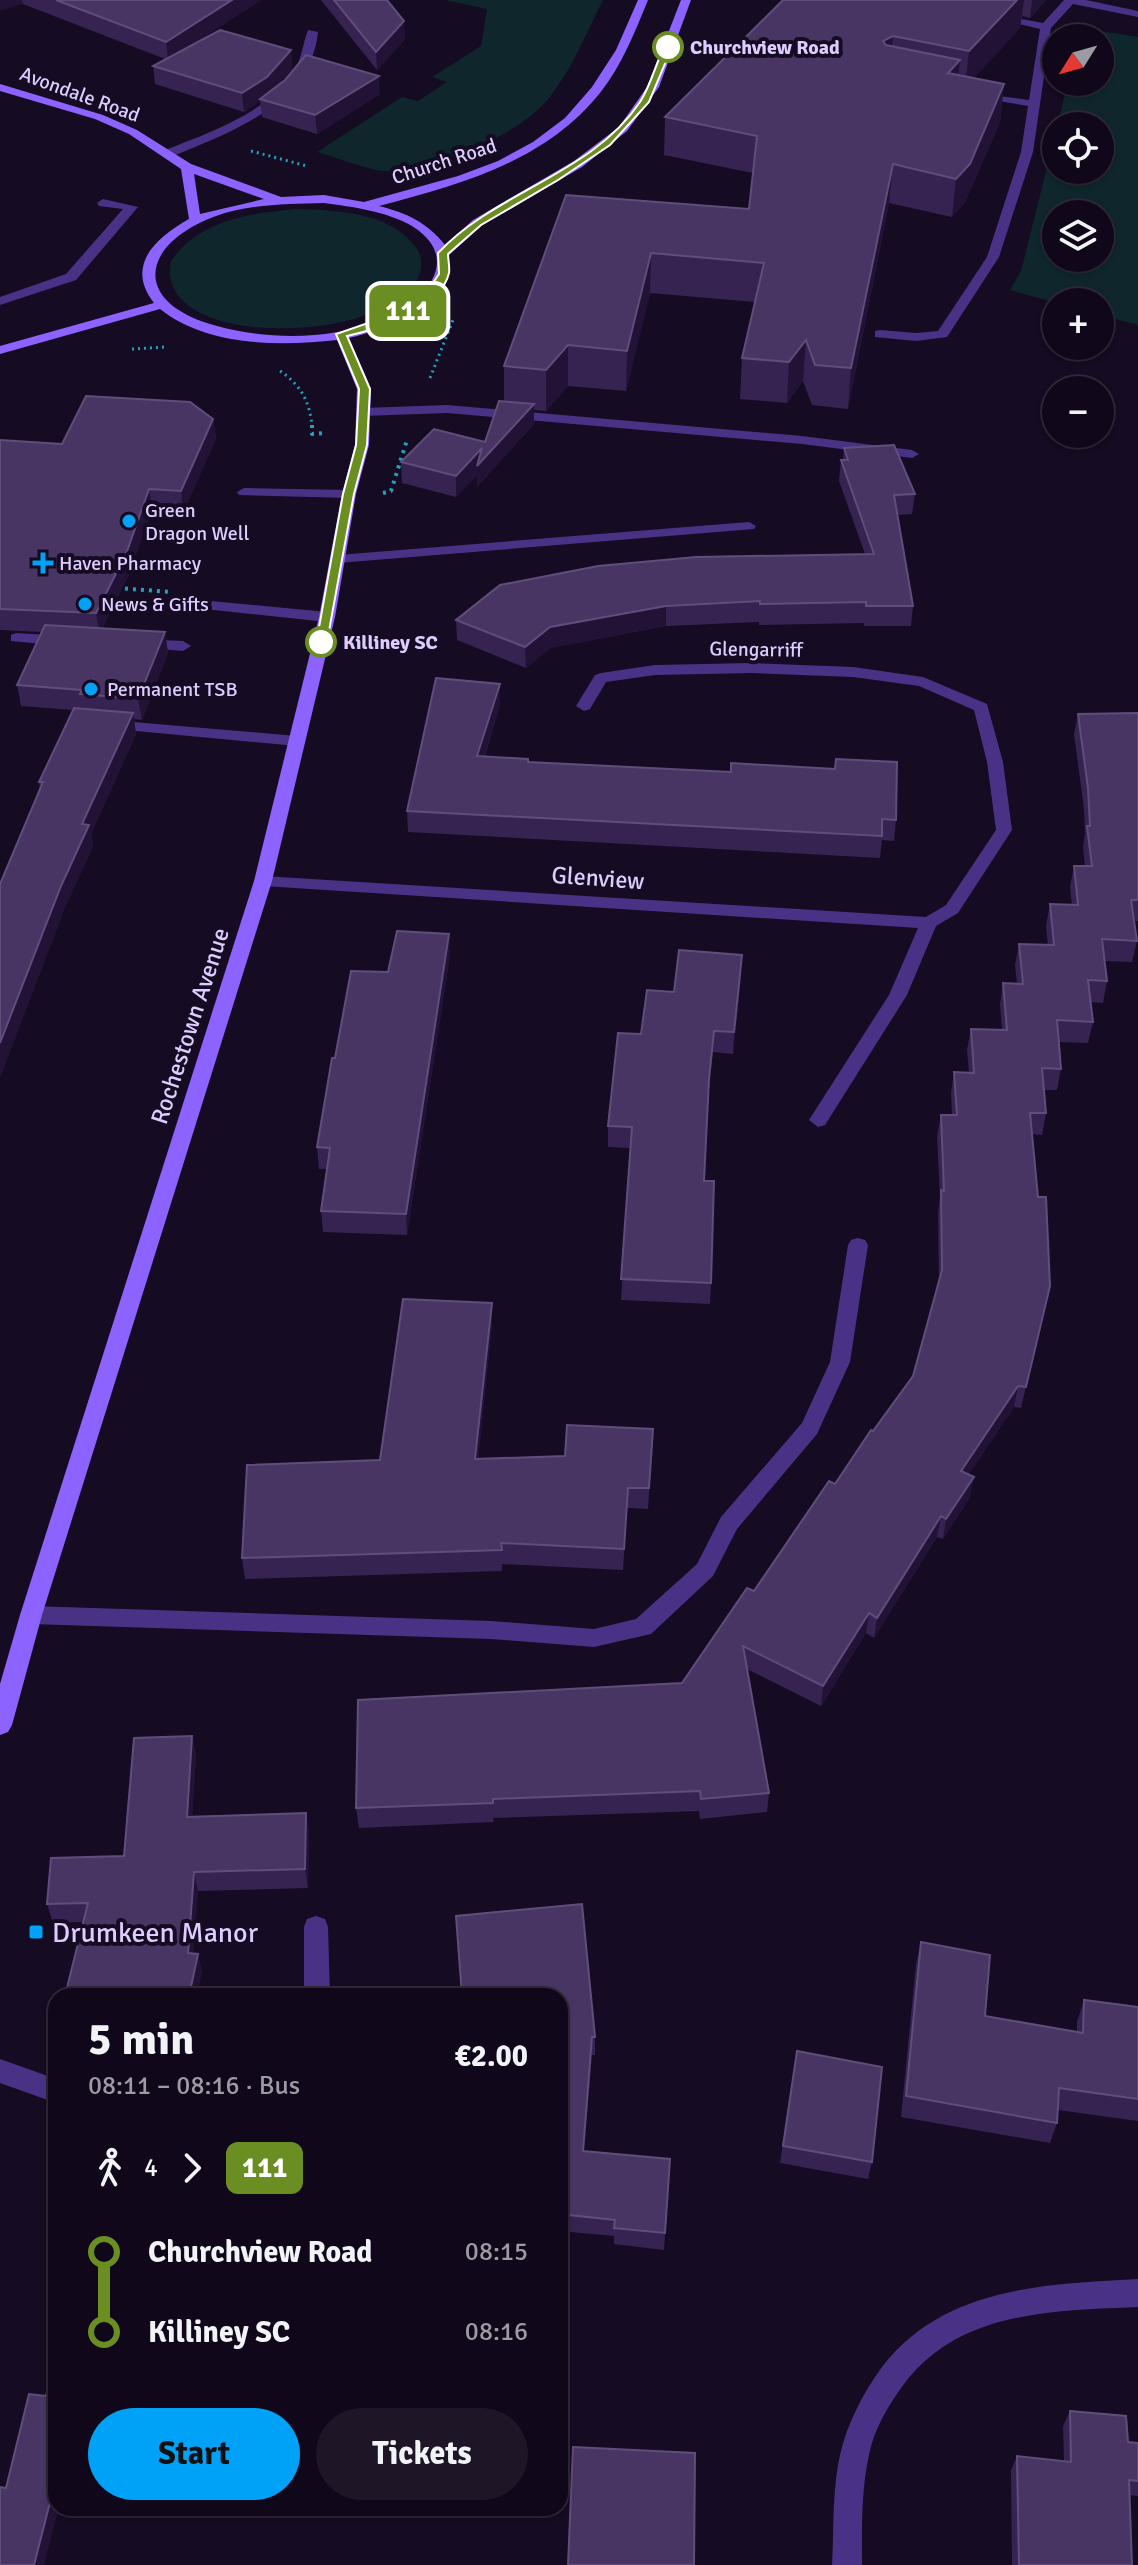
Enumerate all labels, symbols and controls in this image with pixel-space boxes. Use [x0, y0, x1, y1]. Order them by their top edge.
north arrow [1042, 24, 1114, 96]
map controls [1042, 24, 1114, 448]
marker: Churchview Road [653, 32, 683, 62]
place label: Churchview Road [690, 35, 840, 60]
street label: Avondale Road [16, 61, 143, 128]
button: locate [1042, 112, 1114, 184]
street label: Church Road [389, 133, 500, 190]
button: layers [1042, 200, 1114, 272]
line badge: 111 [362, 285, 454, 337]
button: + [1042, 288, 1114, 360]
text: 111 [385, 294, 431, 328]
button: − [1042, 376, 1114, 448]
place label: Green Dragon Well [145, 498, 249, 546]
marker: Green Dragon Well [120, 512, 138, 530]
place label: Haven Pharmacy [59, 551, 202, 576]
marker: Haven Pharmacy [34, 554, 52, 572]
place label: News & Gifts [101, 592, 209, 617]
marker: News & Gifts [76, 595, 94, 613]
marker: Killiney SC [306, 627, 336, 657]
place label: Killiney SC [343, 630, 438, 655]
street label: Glengarriff [709, 636, 804, 663]
place label: Permanent TSB [107, 677, 238, 702]
marker: Permanent TSB [82, 680, 100, 698]
street label: Glenview [550, 860, 646, 896]
street label: Rochestown Avenue [144, 924, 236, 1128]
place label: Drumkeen Manor [52, 1916, 259, 1950]
marker: Drumkeen Manor [27, 1923, 45, 1941]
text: 5 min [88, 2013, 194, 2067]
text: €2.00 [455, 2038, 528, 2075]
text: 08:11 – 08:16 · Bus [88, 2070, 300, 2102]
icon: walk [88, 2146, 132, 2190]
icon: forward [170, 2146, 214, 2190]
text: 111 [242, 2151, 287, 2185]
text: 4 [144, 2152, 158, 2184]
text: Churchview Road [148, 2234, 373, 2271]
text: 08:15 [465, 2236, 528, 2268]
text: Killiney SC [148, 2314, 290, 2351]
text: 08:16 [465, 2316, 528, 2348]
button: Start [88, 2408, 300, 2500]
button: Tickets [316, 2408, 528, 2500]

